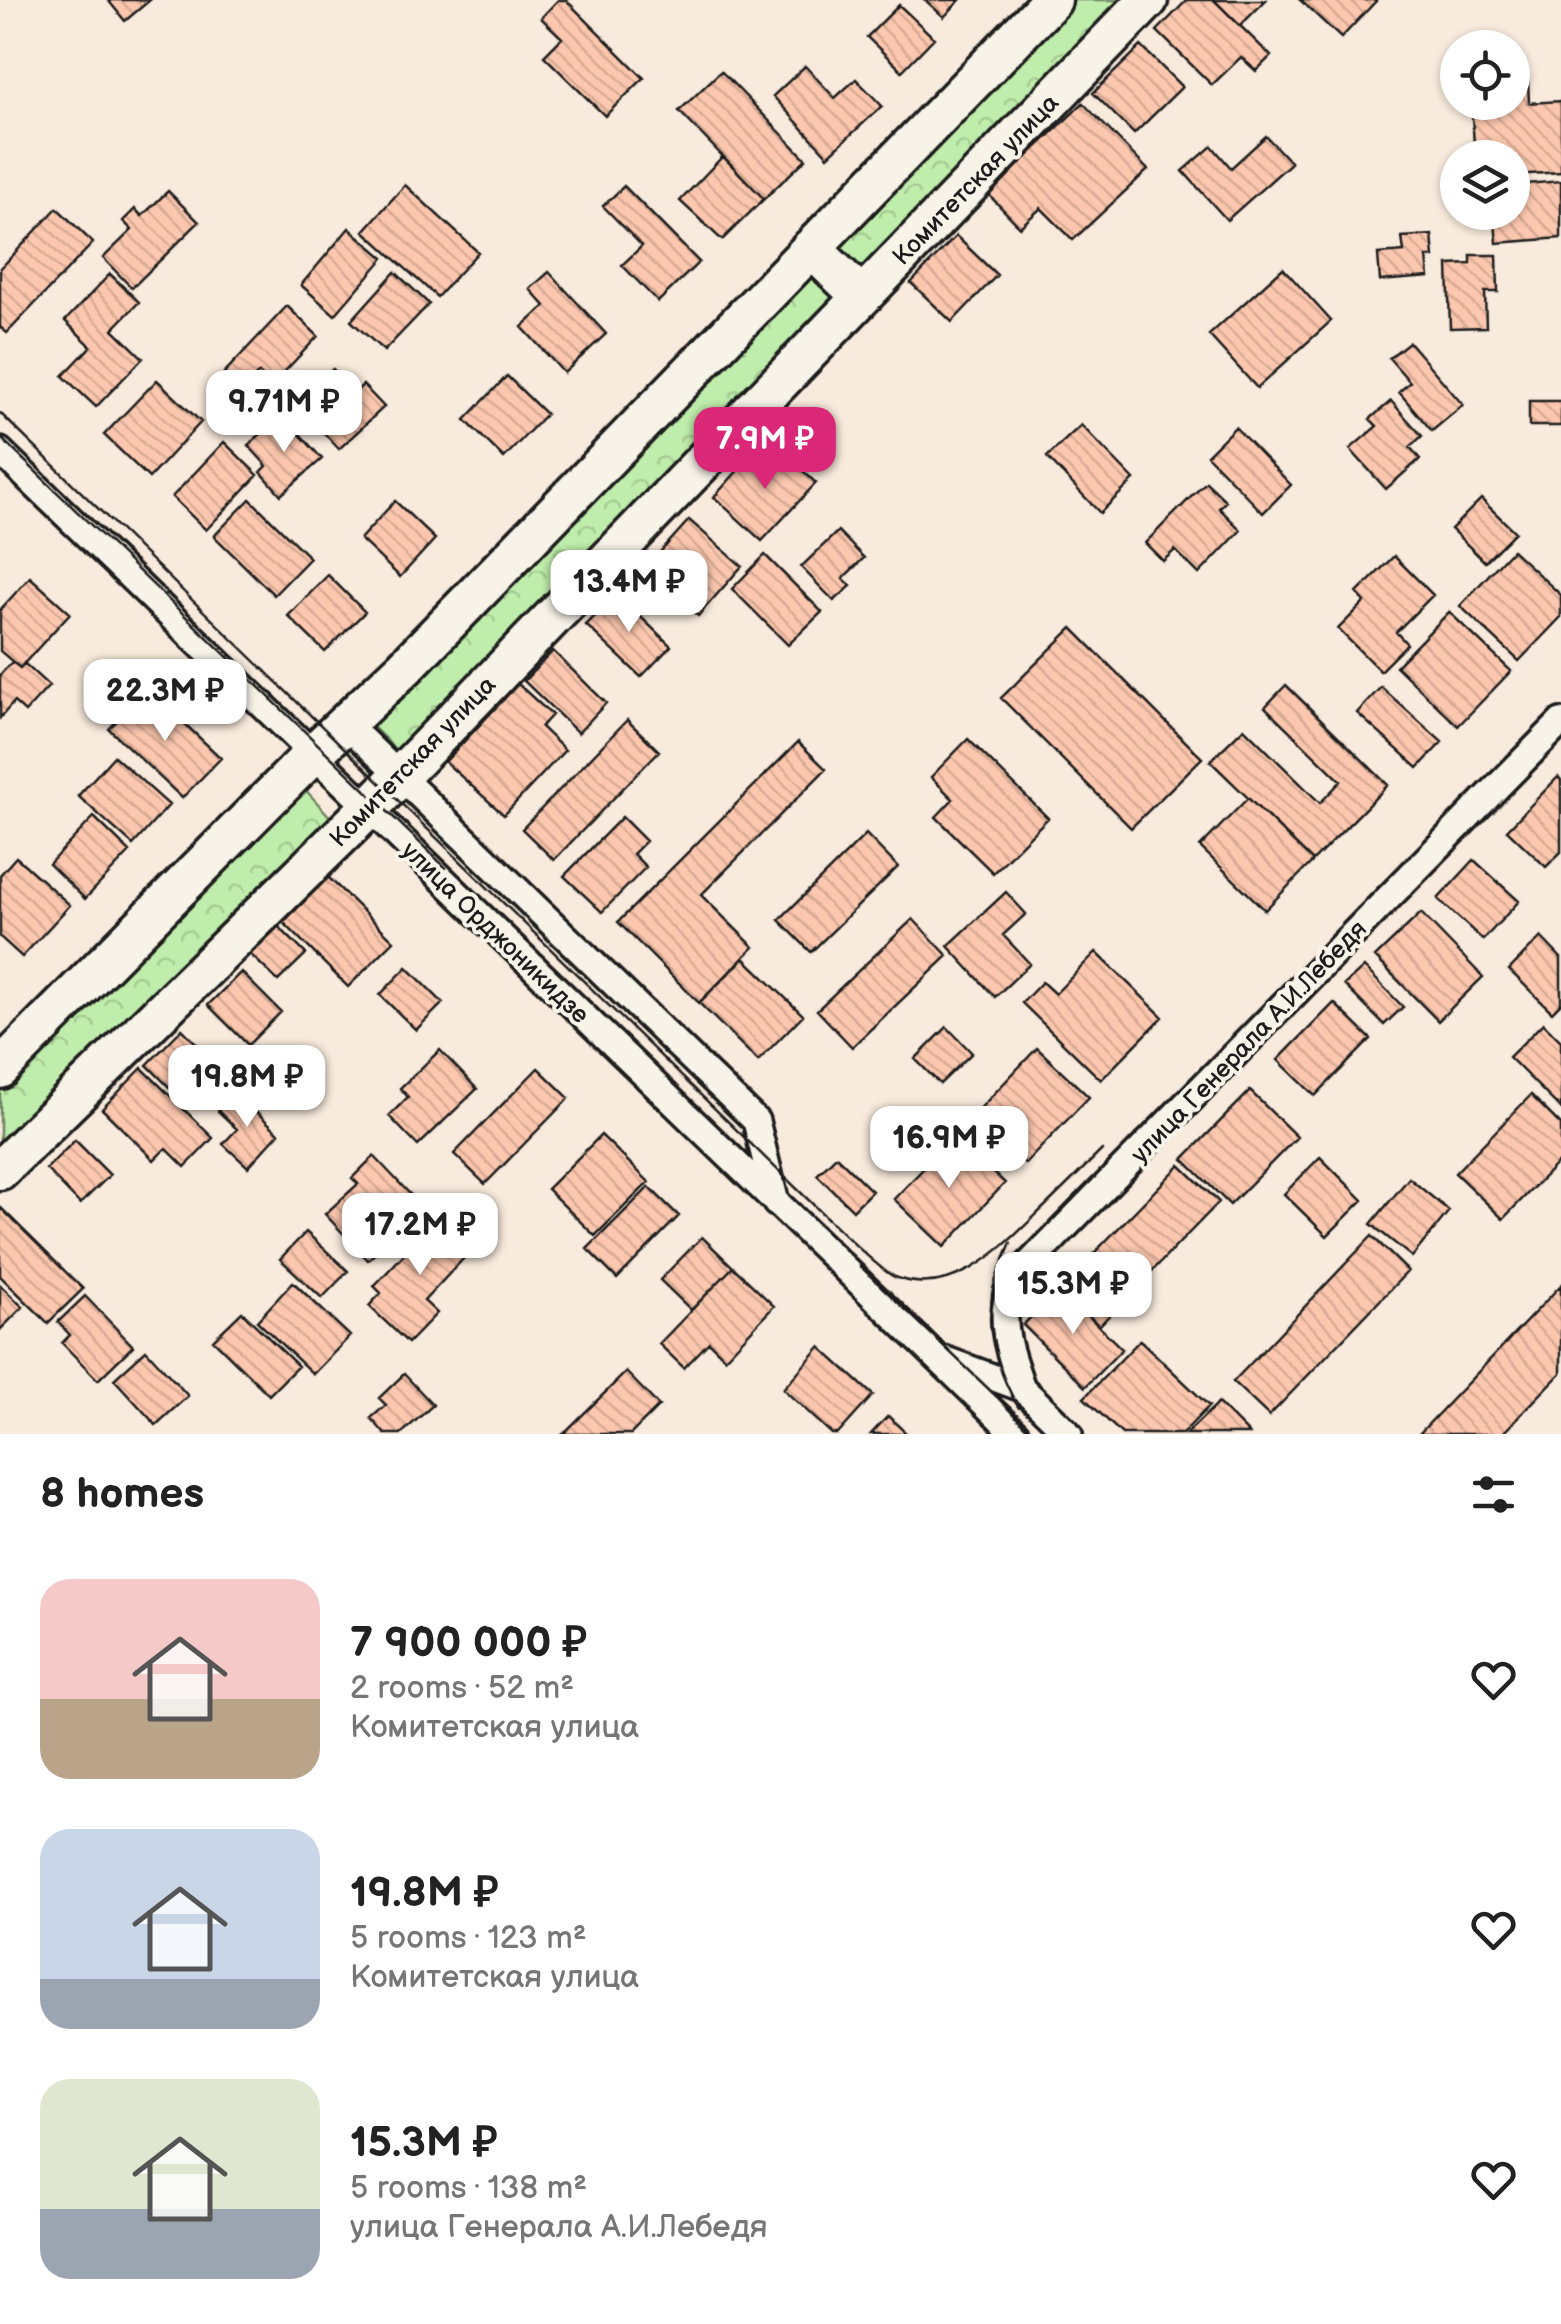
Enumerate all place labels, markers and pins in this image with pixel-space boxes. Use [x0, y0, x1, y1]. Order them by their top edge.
pin: 9.71M ₽ [192, 370, 376, 455]
pin: 7.9M ₽ [684, 407, 846, 492]
pin: 13.4M ₽ [537, 550, 721, 635]
pin: 22.3M ₽ [73, 659, 257, 744]
pin: 19.8M ₽ [155, 1045, 339, 1130]
pin: 16.9M ₽ [857, 1106, 1041, 1191]
pin: 17.2M ₽ [328, 1193, 512, 1278]
pin: 15.3M ₽ [981, 1252, 1165, 1337]

